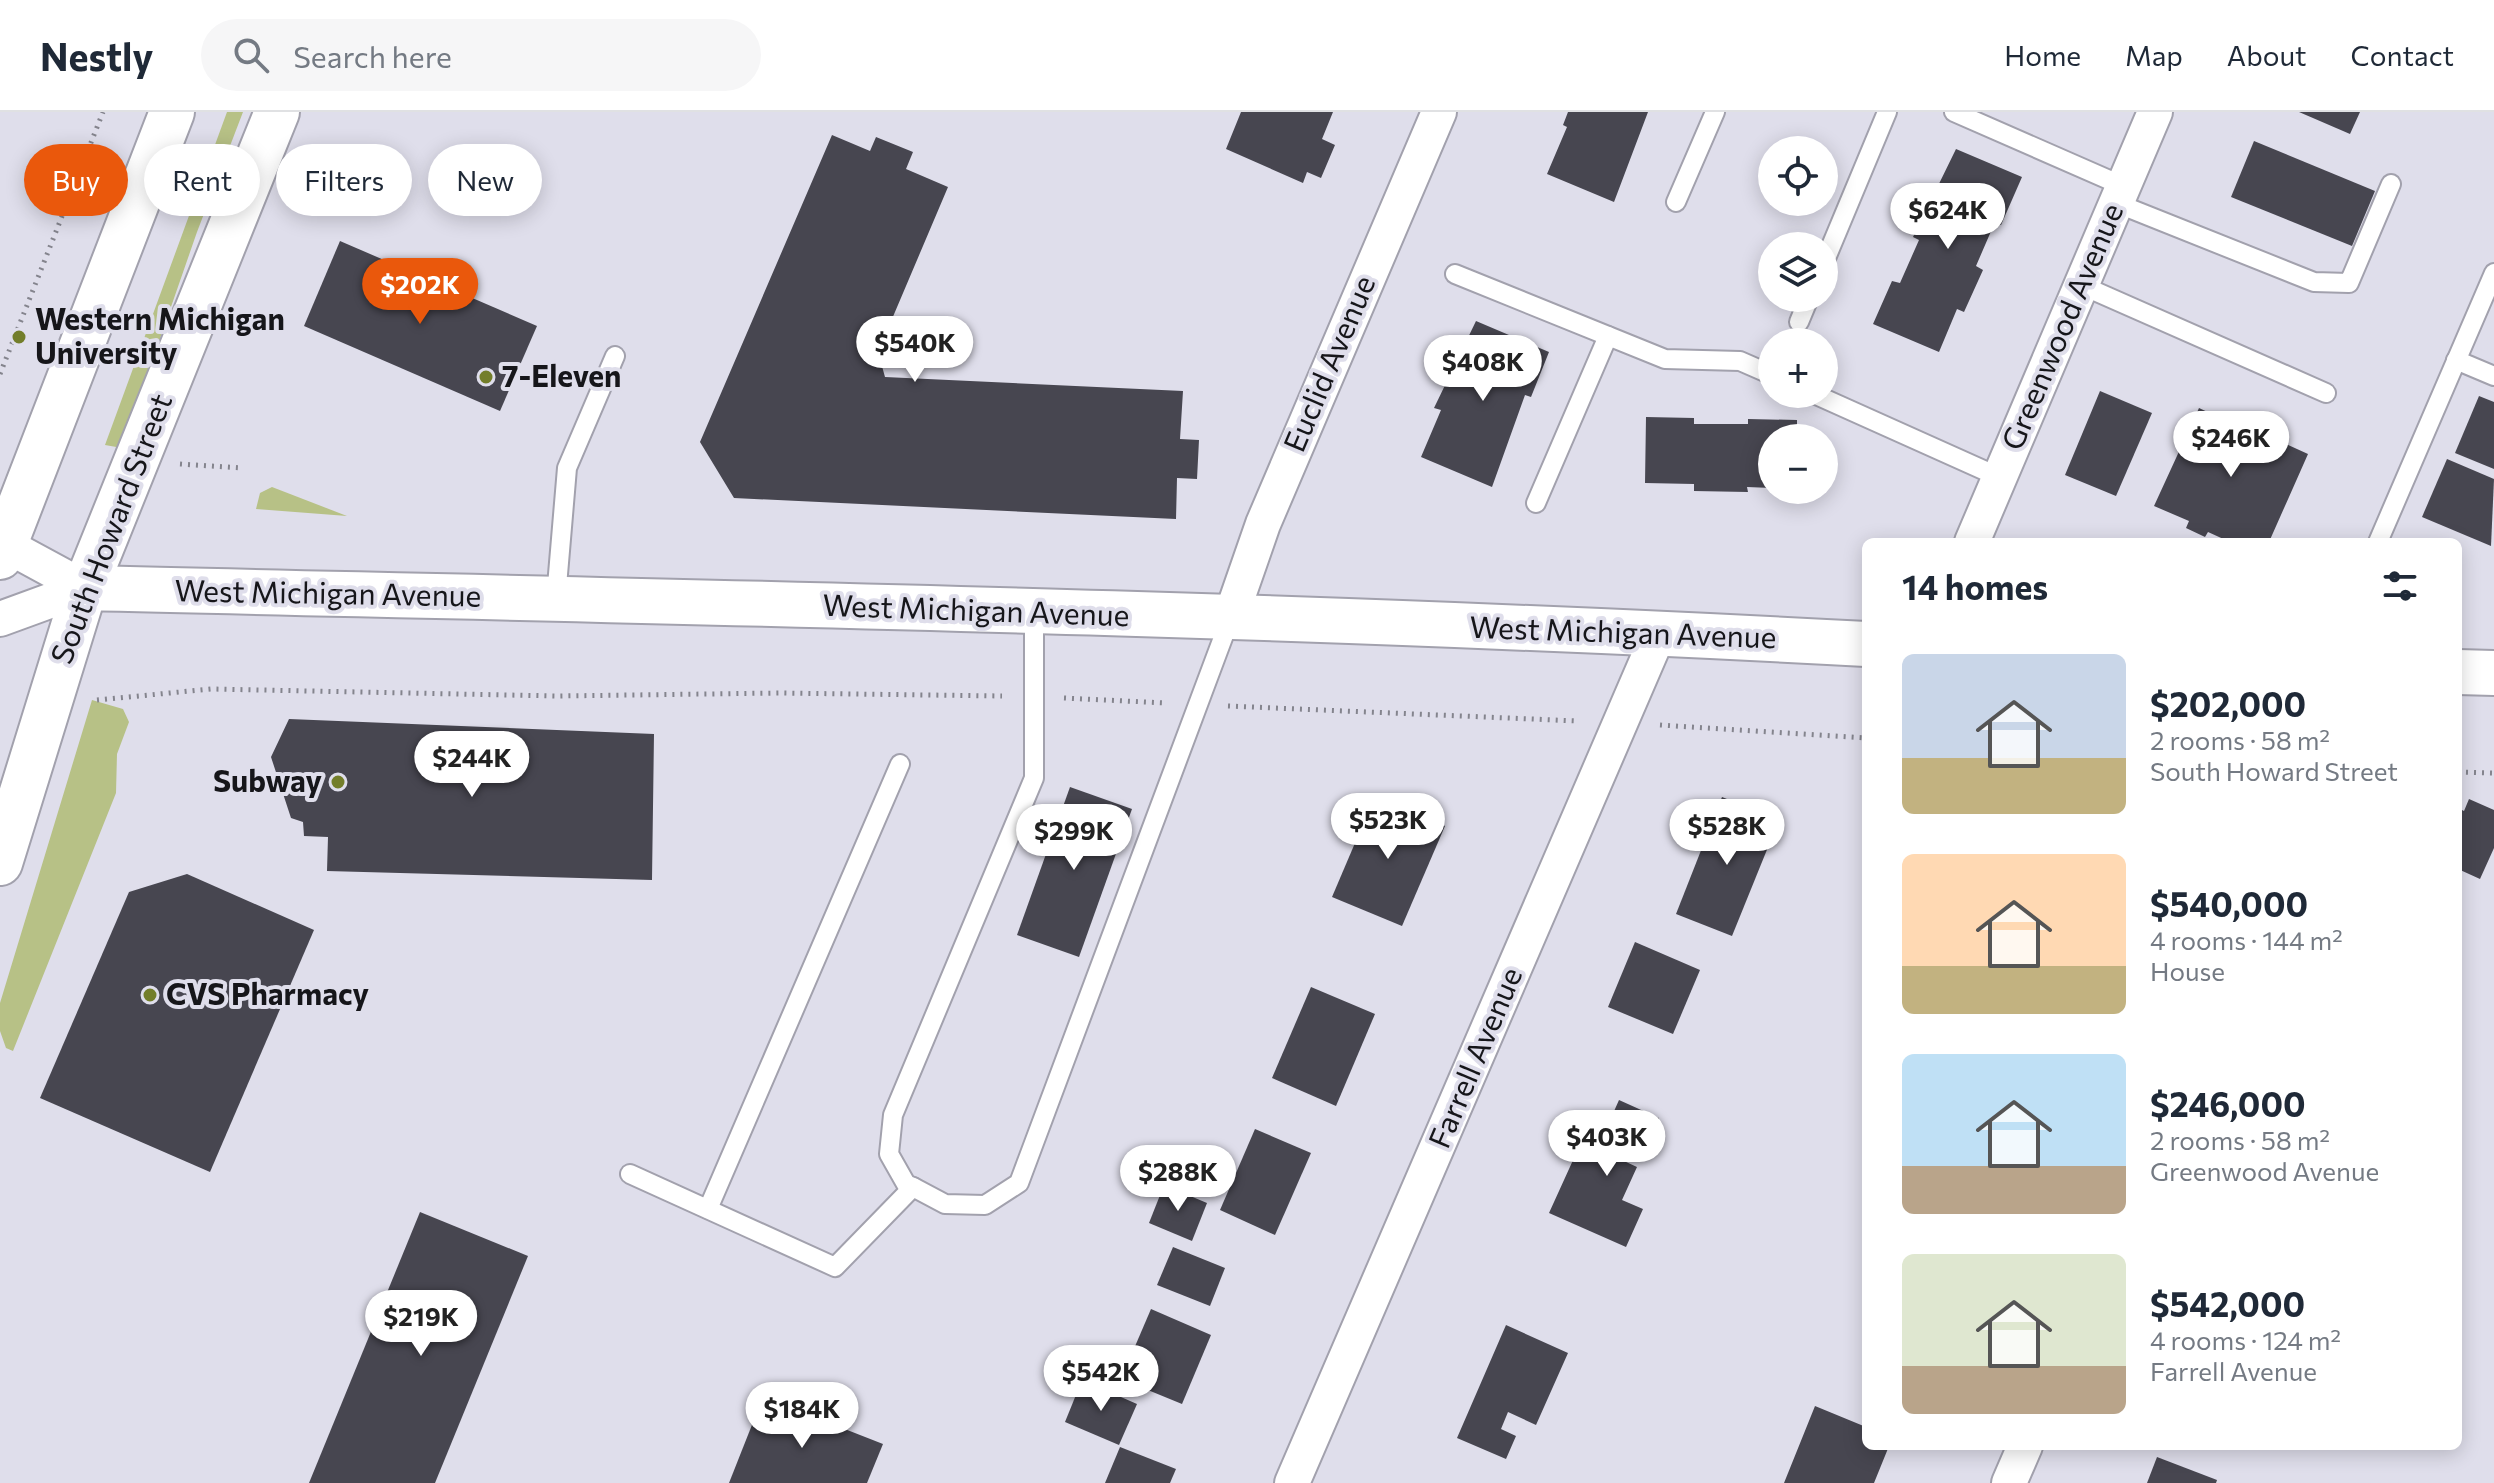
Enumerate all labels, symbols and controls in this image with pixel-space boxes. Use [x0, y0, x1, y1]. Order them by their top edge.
search box [201, 19, 761, 91]
text: Nestly [40, 32, 153, 79]
icon: search [229, 33, 273, 77]
text: Search here [293, 37, 452, 74]
text: Home [2004, 38, 2081, 72]
text: Map [2125, 38, 2183, 72]
text: About [2227, 38, 2307, 72]
text: Contact [2351, 38, 2454, 72]
map controls [1758, 136, 1838, 504]
button: locate [1758, 136, 1838, 216]
chip: Buy [24, 144, 128, 216]
chip: Rent [144, 144, 260, 216]
chip: Filters [276, 144, 412, 216]
chip: New [428, 144, 542, 216]
pin: $624K [1892, 183, 2004, 251]
text: $624K [1908, 193, 1988, 224]
street label: Greenwood Avenue [1992, 197, 2129, 455]
button: layers [1758, 232, 1838, 312]
pin: $202K [364, 258, 476, 326]
text: $202K [380, 268, 460, 299]
street label: Euclid Avenue [1274, 269, 1381, 457]
place label: Western Michigan University [35, 299, 285, 370]
pin: $540K [859, 316, 971, 384]
text: $540K [874, 326, 956, 357]
marker: Western Michigan University [10, 328, 28, 346]
button: + [1758, 328, 1838, 408]
pin: $408K [1427, 335, 1539, 403]
text: $408K [1442, 345, 1524, 376]
place label: 7-Eleven [502, 356, 621, 393]
marker: 7-Eleven [477, 368, 495, 386]
street label: South Howard Street [41, 388, 178, 668]
pin: $246K [2175, 411, 2287, 479]
text: $246K [2191, 421, 2271, 452]
button: − [1758, 424, 1838, 504]
icon: filters [2378, 564, 2422, 608]
text: 14 homes [1902, 565, 2048, 607]
street label: West Michigan Avenue [174, 570, 482, 613]
street label: West Michigan Avenue [822, 585, 1130, 632]
street label: West Michigan Avenue [1469, 607, 1777, 654]
text: $202,000 [2150, 682, 2306, 724]
icon: home [1966, 686, 2062, 782]
text: 2 rooms · 58 m² [2150, 724, 2330, 755]
pin: $244K [416, 731, 528, 799]
text: $244K [432, 741, 512, 772]
text: South Howard Street [2150, 755, 2398, 786]
place label: Subway [213, 761, 323, 798]
marker: Subway [329, 773, 347, 791]
pin: $523K [1332, 793, 1444, 861]
pin: $528K [1671, 799, 1783, 867]
text: $523K [1349, 803, 1427, 834]
pin: $299K [1018, 804, 1130, 872]
text: $528K [1688, 809, 1766, 840]
text: $299K [1034, 814, 1114, 845]
text: $540,000 [2150, 882, 2308, 924]
icon: home [1966, 886, 2062, 982]
text: 4 rooms · 144 m² [2150, 924, 2343, 955]
text: House [2150, 955, 2225, 986]
street label: Farrell Avenue [1419, 961, 1528, 1153]
place label: CVS Pharmacy [166, 974, 369, 1011]
marker: CVS Pharmacy [141, 986, 159, 1004]
text: $246,000 [2150, 1082, 2306, 1124]
icon: home [1966, 1086, 2062, 1182]
pin: $403K [1551, 1110, 1663, 1178]
text: $403K [1566, 1120, 1648, 1151]
text: 2 rooms · 58 m² [2150, 1124, 2330, 1155]
pin: $288K [1122, 1145, 1234, 1213]
text: $288K [1138, 1155, 1218, 1186]
text: Greenwood Avenue [2150, 1155, 2379, 1186]
text: $542,000 [2150, 1282, 2305, 1324]
icon: home [1966, 1286, 2062, 1382]
pin: $219K [365, 1290, 477, 1358]
text: $219K [383, 1300, 459, 1331]
text: 4 rooms · 124 m² [2150, 1324, 2341, 1355]
pin: $542K [1045, 1345, 1157, 1413]
text: $542K [1062, 1355, 1140, 1386]
text: Farrell Avenue [2150, 1355, 2317, 1386]
pin: $184K [746, 1382, 858, 1450]
text: $184K [764, 1392, 840, 1423]

